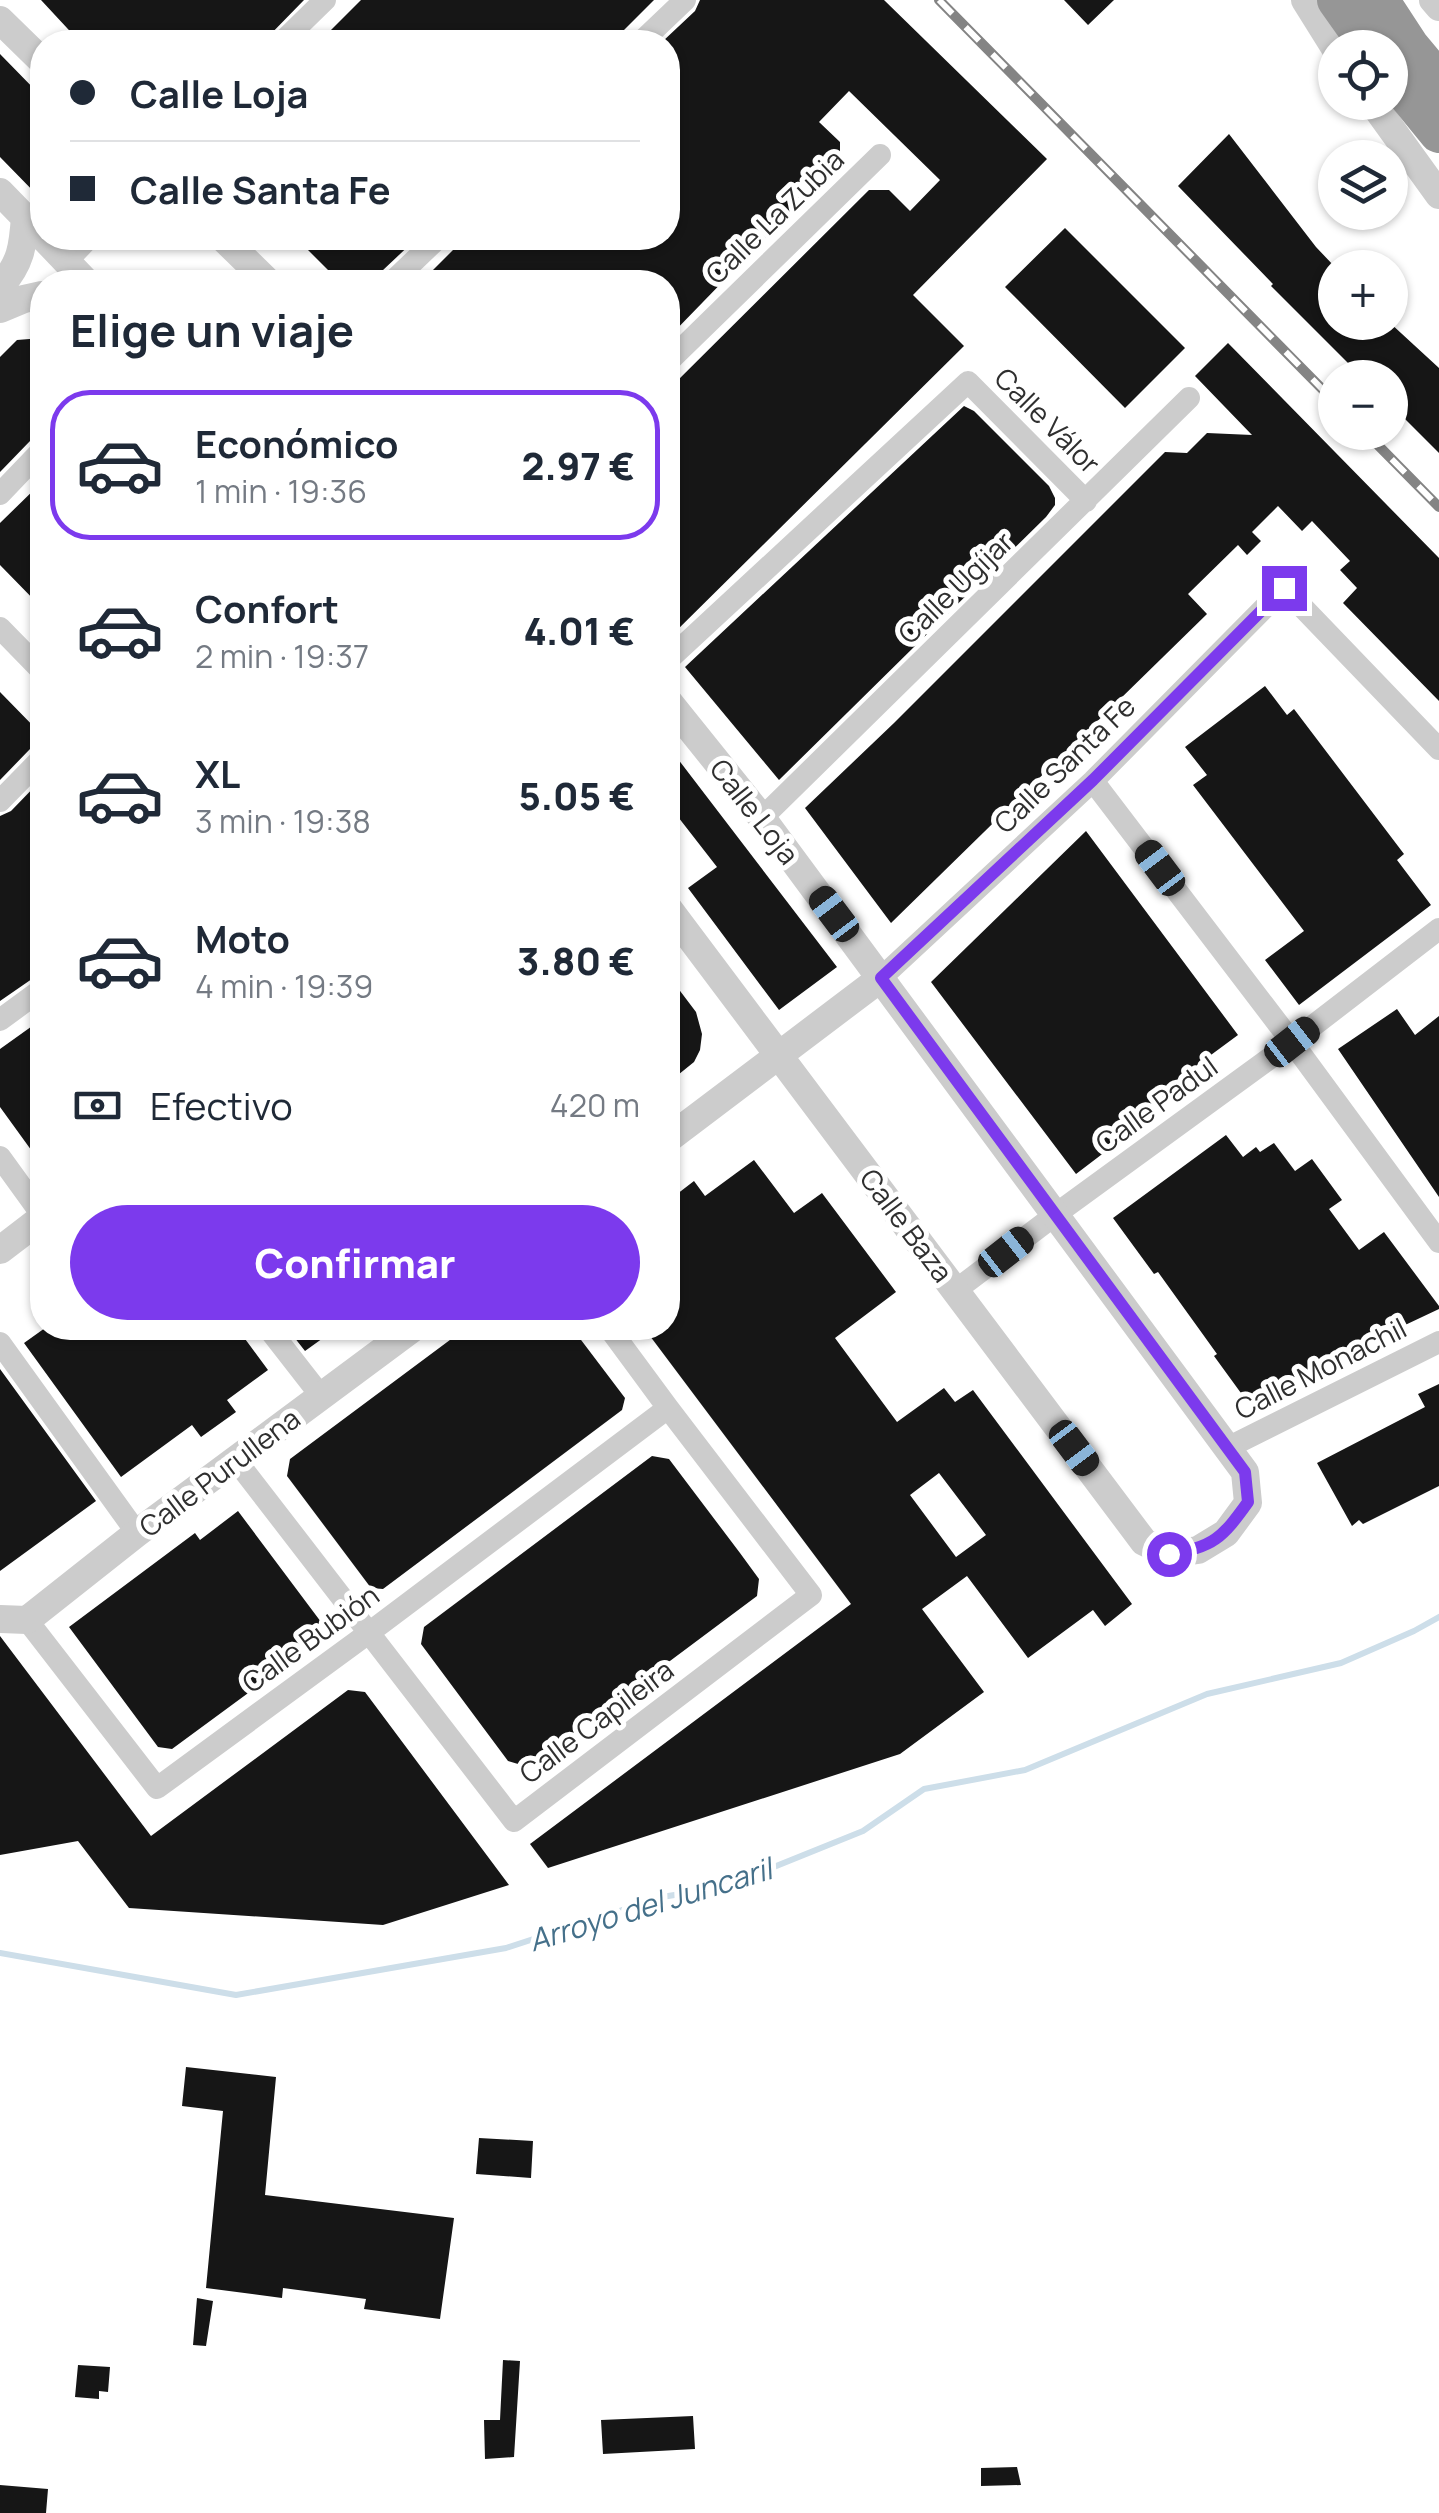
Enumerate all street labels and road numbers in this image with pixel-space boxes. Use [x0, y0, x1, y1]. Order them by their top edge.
street label: Calle La Zubia [697, 140, 851, 292]
street label: Calle Válor [987, 359, 1109, 481]
street label: Calle Ugíjar [889, 523, 1021, 651]
street label: Calle Santa Fe [985, 687, 1143, 841]
street label: Calle Loja [702, 750, 808, 872]
street label: Calle Padul [1087, 1047, 1225, 1161]
street label: Calle Baza [852, 1160, 962, 1290]
street label: Calle Monachil [1228, 1308, 1412, 1428]
street label: Calle Purullena [131, 1399, 307, 1545]
street label: Calle Bubión [234, 1575, 386, 1701]
street label: Calle Capileira [511, 1650, 681, 1792]

